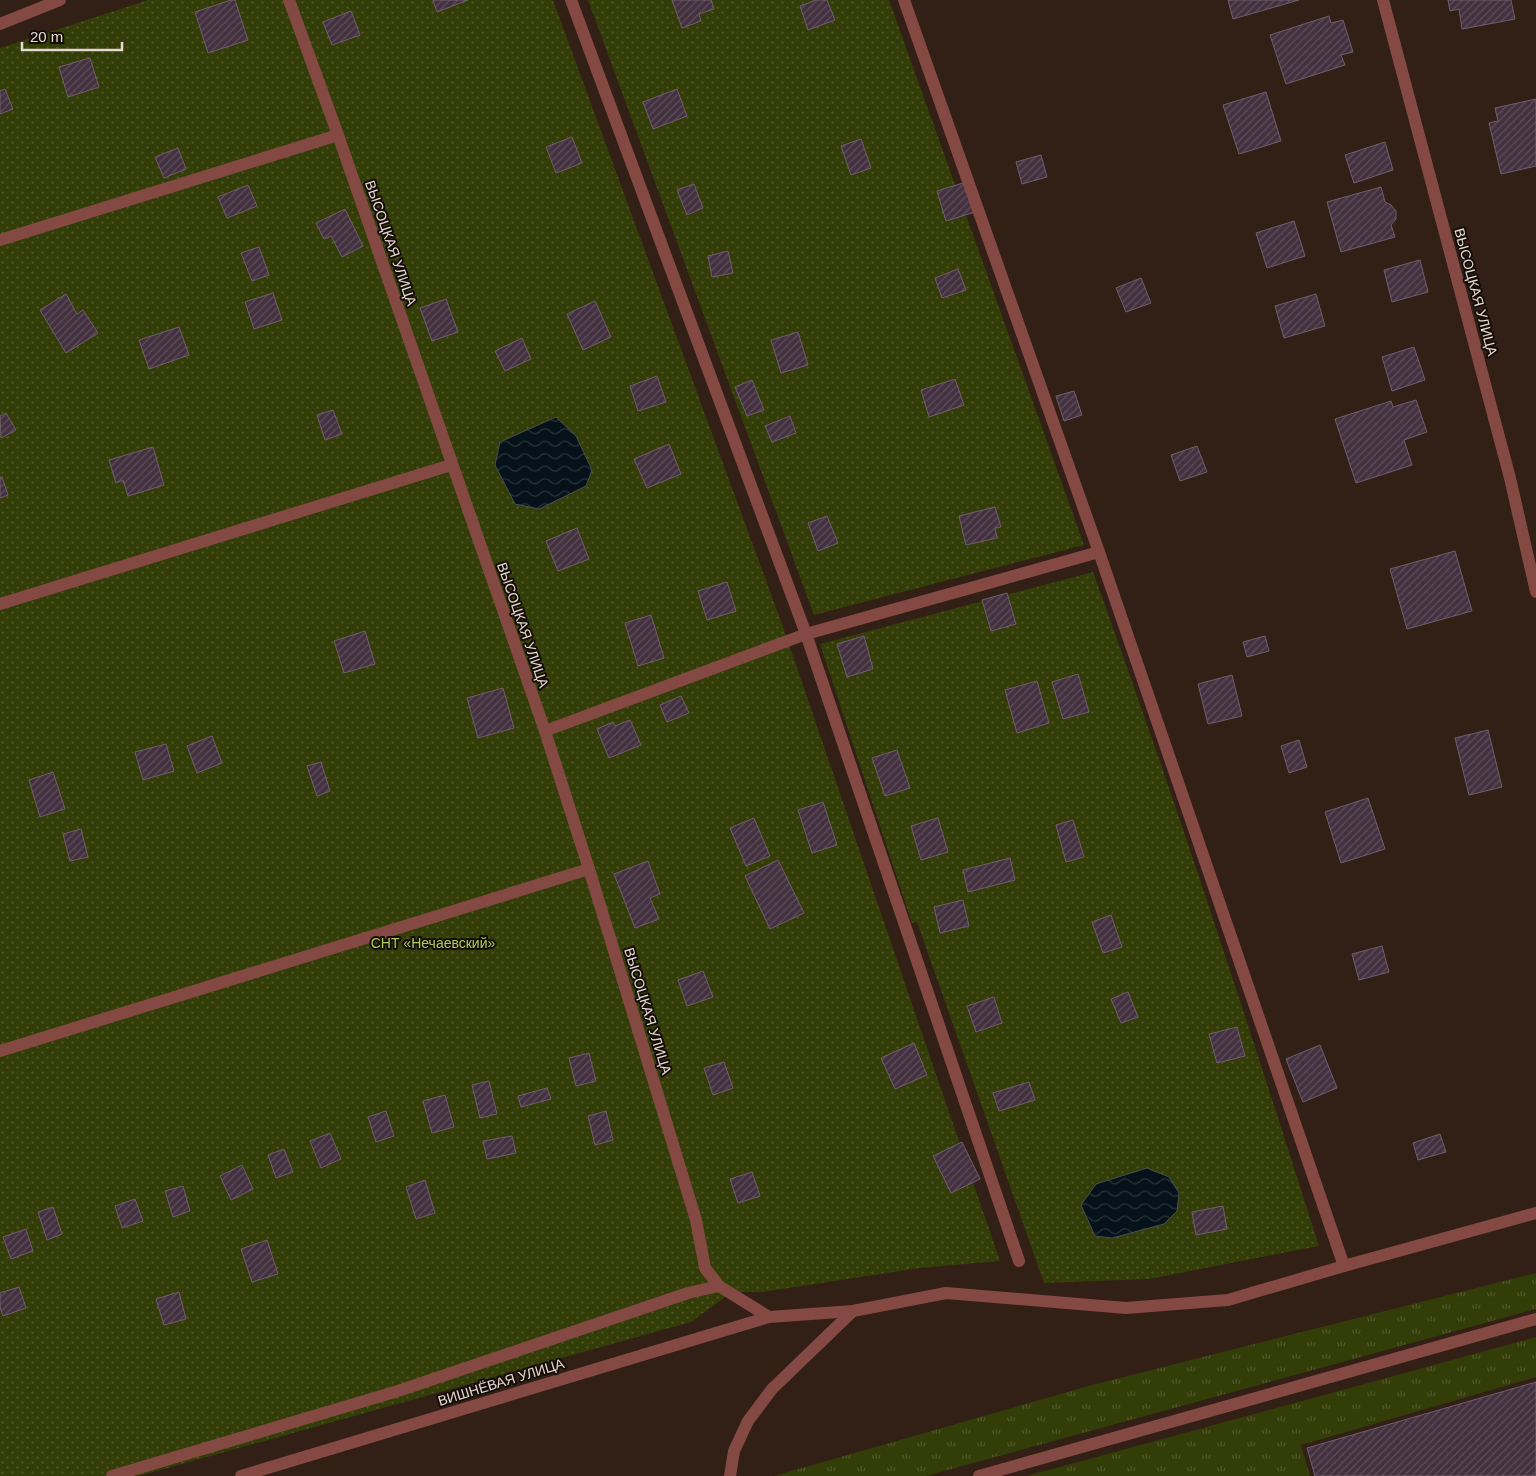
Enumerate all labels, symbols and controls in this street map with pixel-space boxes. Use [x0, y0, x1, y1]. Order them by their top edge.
scale bar [22, 20, 122, 52]
text: 20 m [30, 28, 63, 45]
street label: ВЫСОЦКАЯ УЛИЦА [362, 178, 420, 308]
street label: ВЫСОЦКАЯ УЛИЦА [1451, 226, 1501, 358]
street label: ВЫСОЦКАЯ УЛИЦА [494, 560, 552, 690]
park label: СНТ «Нечаевский» [371, 935, 496, 951]
street label: ВЫСОЦКАЯ УЛИЦА [621, 946, 675, 1077]
street label: ВИШНЁВАЯ УЛИЦА [436, 1355, 567, 1409]

